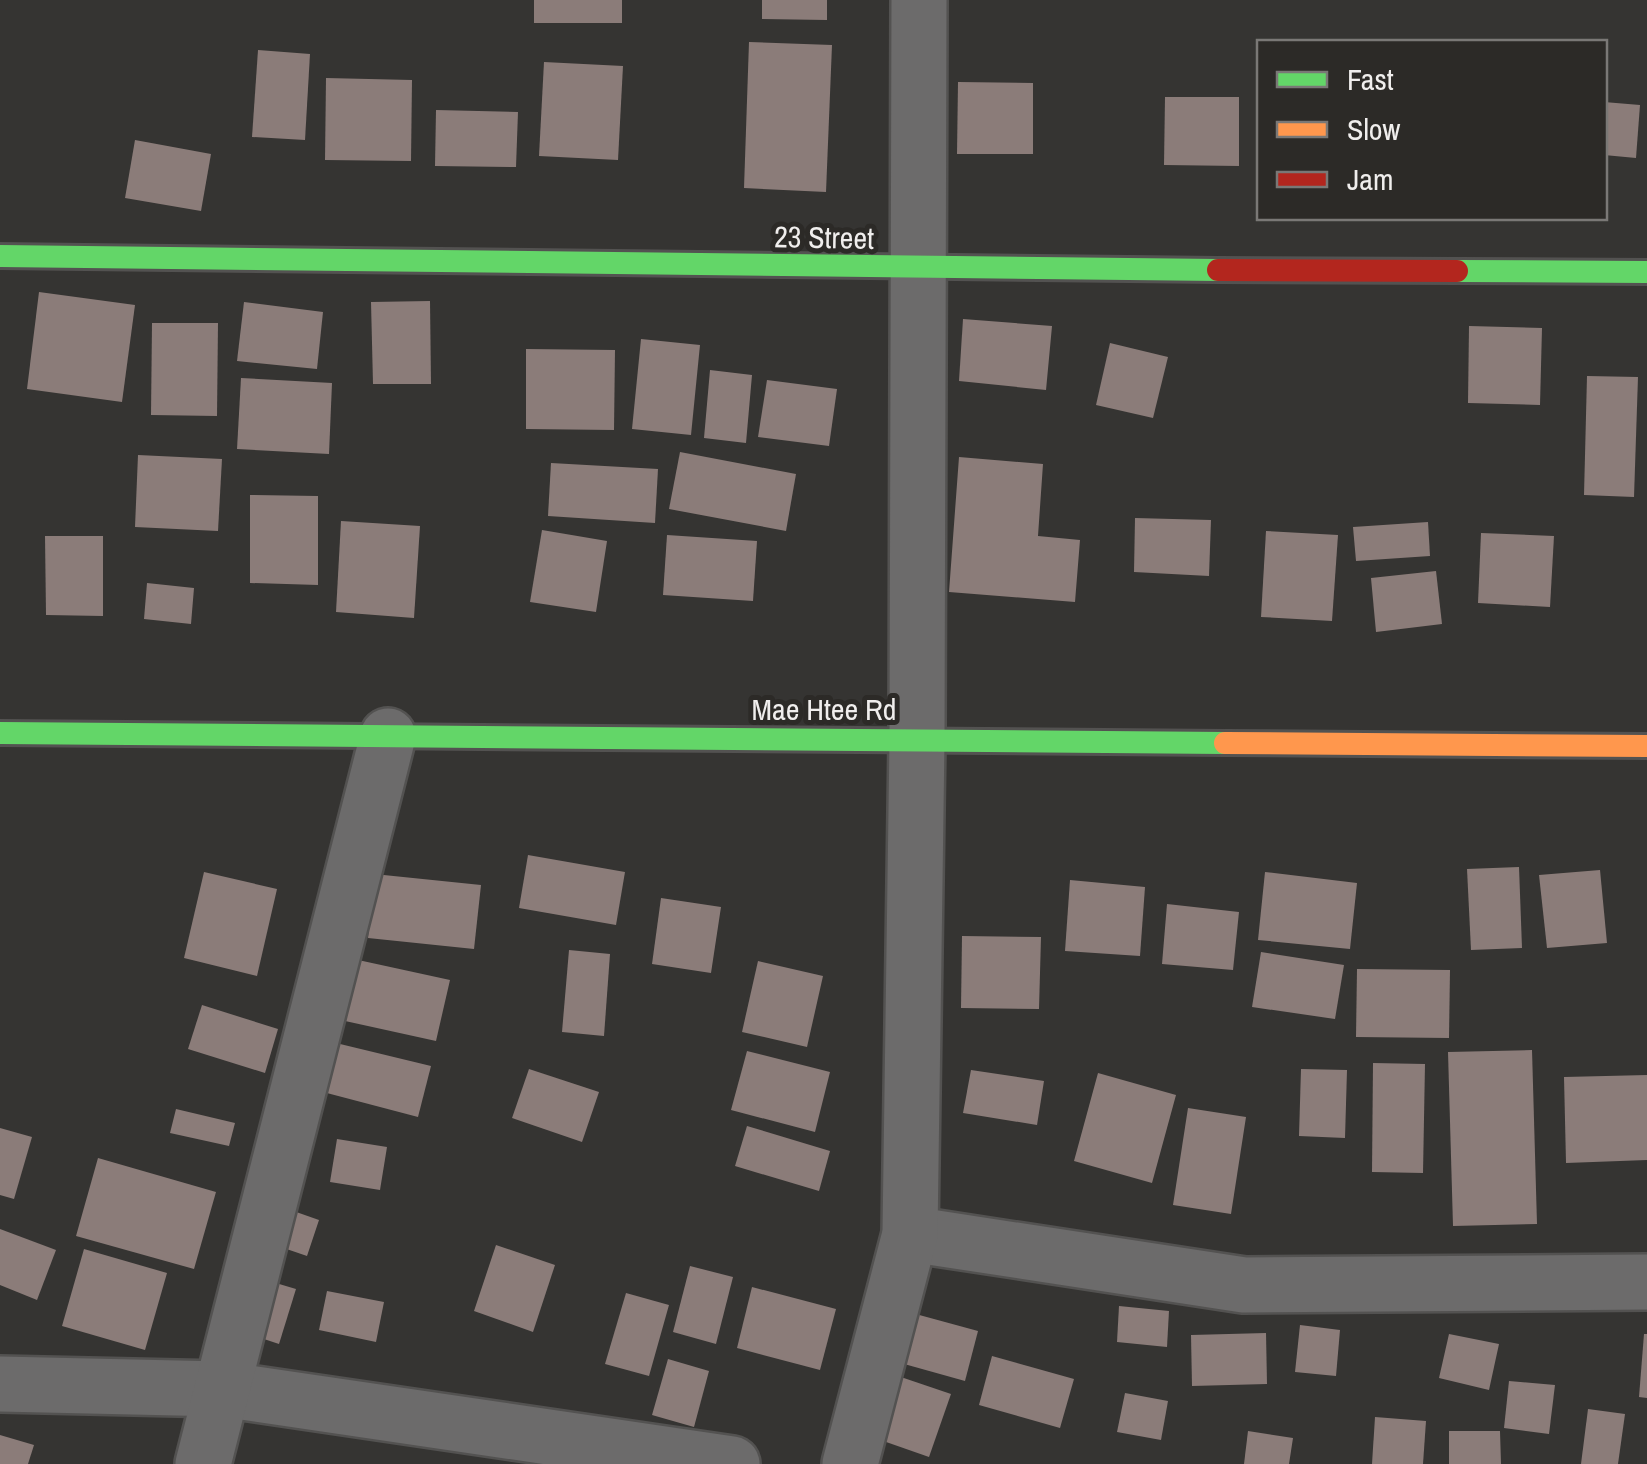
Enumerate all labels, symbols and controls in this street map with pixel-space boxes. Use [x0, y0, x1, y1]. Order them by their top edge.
legend [1257, 40, 1607, 220]
text: Fast [1347, 59, 1394, 99]
text: Slow [1347, 109, 1401, 149]
text: Jam [1347, 159, 1393, 199]
street label: 23 Street [774, 216, 874, 258]
street label: Mae Htee Rd [752, 689, 896, 729]

